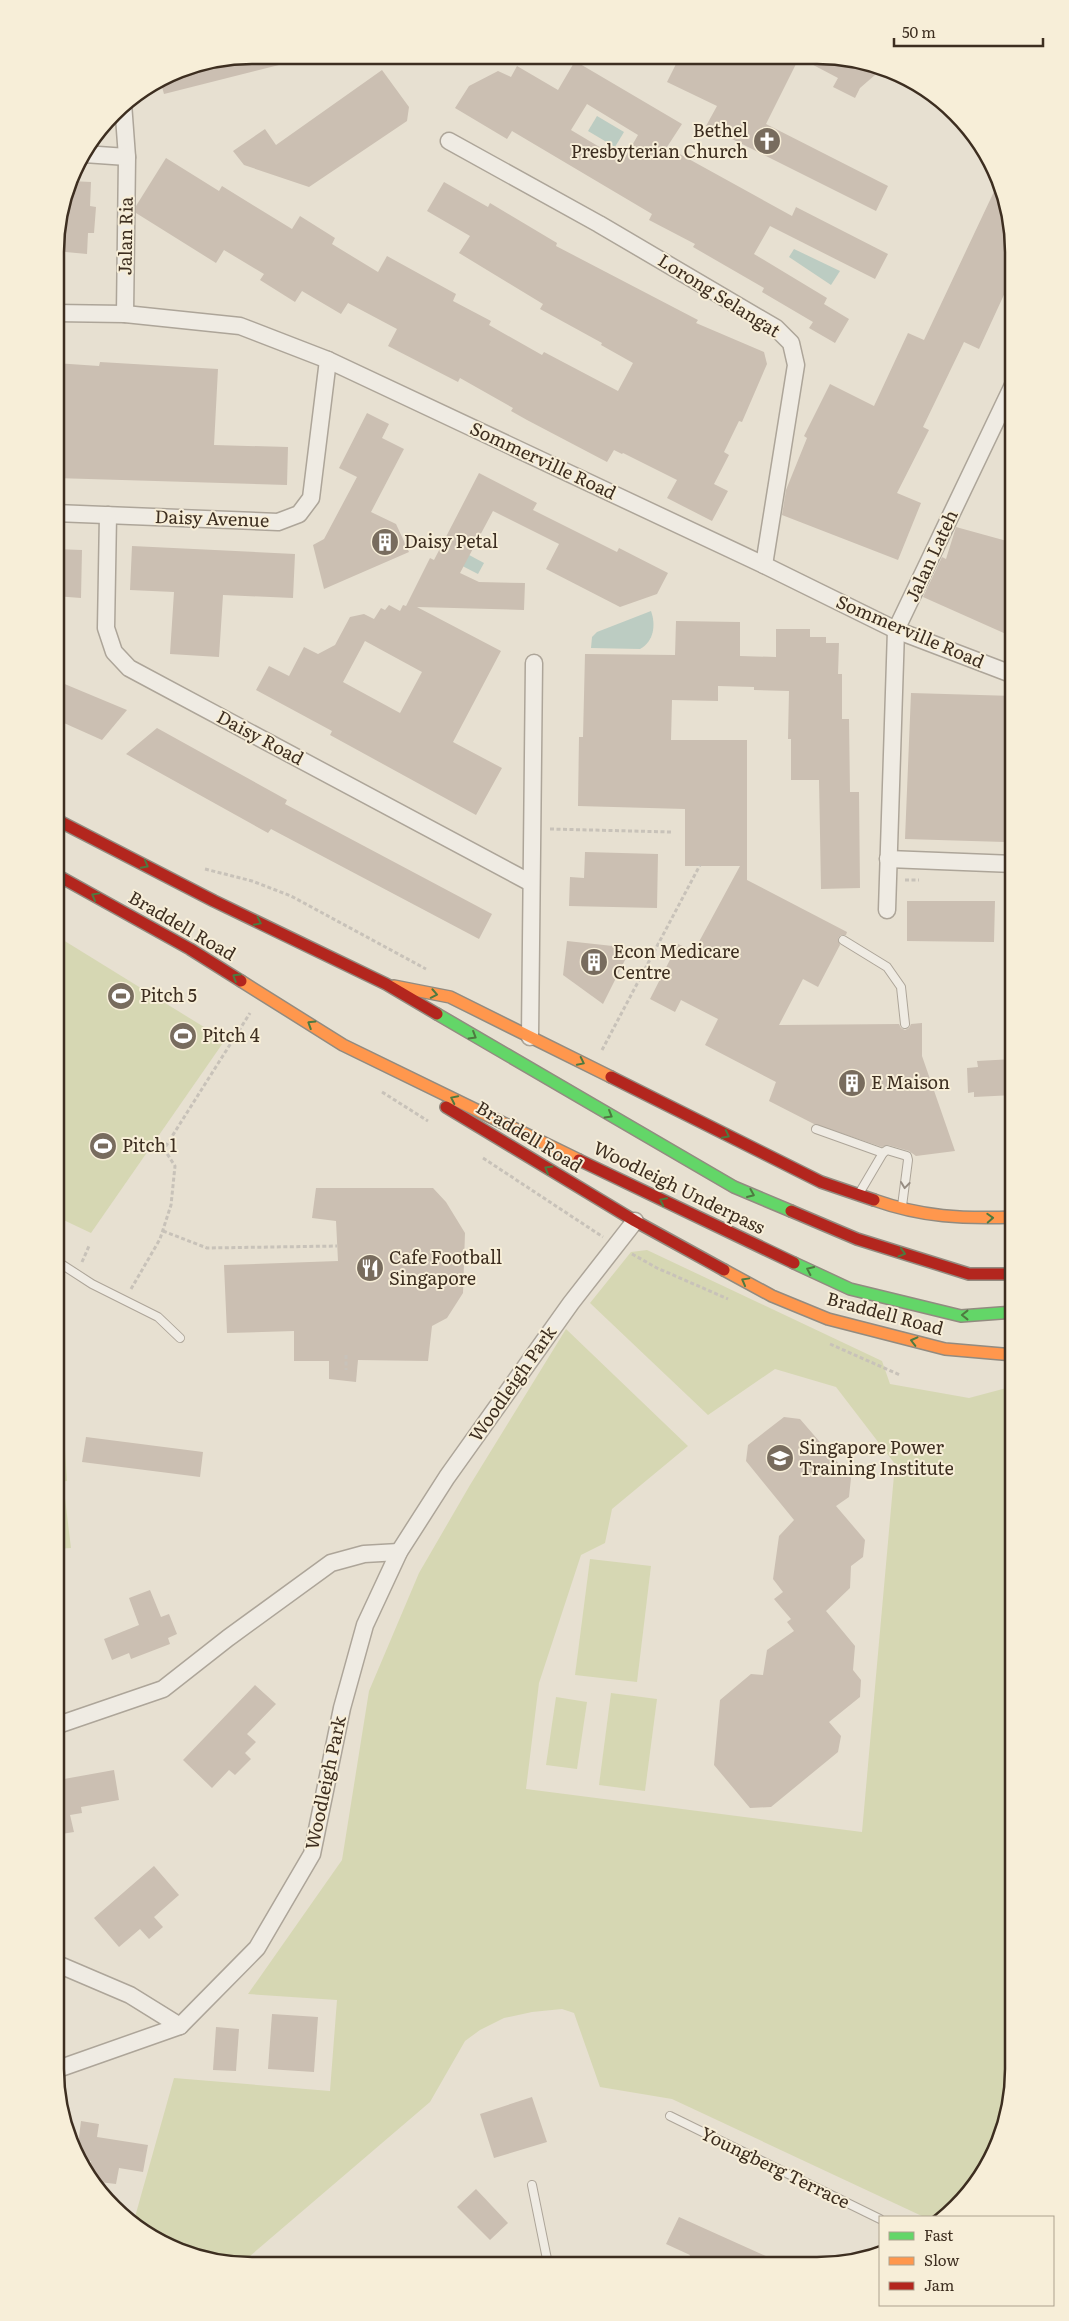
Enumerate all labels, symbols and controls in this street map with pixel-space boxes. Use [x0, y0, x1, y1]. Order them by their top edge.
scale bar [894, 15, 1043, 47]
text: 50 m [902, 20, 936, 43]
place label: Bethel Presbyterian Church [571, 116, 748, 164]
church icon: Bethel Presbyterian Church [752, 126, 782, 156]
street label: Jalan Ria [110, 196, 139, 276]
street label: Lorong Selangat [653, 246, 787, 344]
street label: Sommerville Road [466, 414, 621, 505]
street label: Daisy Avenue [154, 502, 270, 533]
street label: Jalan Lateh [898, 505, 964, 606]
building icon: Daisy Petal [370, 527, 400, 557]
place label: Daisy Petal [404, 527, 498, 554]
street label: Sommerville Road [832, 587, 989, 674]
street label: Daisy Road [212, 702, 309, 771]
one-way arrow [140, 859, 149, 869]
street label: Braddell Road [124, 883, 241, 966]
one-way arrow [92, 892, 101, 902]
one-way arrow [253, 916, 262, 927]
place label: Econ Medicare Centre [613, 937, 739, 985]
building icon: Econ Medicare Centre [579, 947, 609, 977]
one-way arrow [233, 974, 242, 984]
sports icon: Pitch 5 [106, 981, 136, 1011]
place label: Pitch 5 [140, 981, 197, 1008]
one-way arrow [430, 988, 439, 998]
one-way arrow [307, 1020, 316, 1030]
sports icon: Pitch 4 [168, 1021, 198, 1051]
place label: Pitch 4 [202, 1021, 260, 1048]
one-way arrow [468, 1030, 477, 1040]
one-way arrow [576, 1056, 585, 1066]
building icon: E Maison [837, 1068, 867, 1098]
place label: E Maison [871, 1068, 950, 1095]
street label: Braddell Road [471, 1093, 588, 1178]
one-way arrow [450, 1095, 459, 1105]
one-way arrow [604, 1109, 613, 1119]
one-way arrow [721, 1129, 730, 1139]
sports icon: Pitch 1 [88, 1131, 118, 1161]
place label: Pitch 1 [122, 1131, 177, 1158]
street label: Woodleigh Underpass [589, 1133, 770, 1240]
one-way arrow [545, 1165, 554, 1175]
one-way arrow [900, 1181, 911, 1189]
one-way arrow [746, 1187, 755, 1198]
one-way arrow [659, 1196, 668, 1207]
one-way arrow [987, 1213, 995, 1224]
place label: Cafe Football Singapore [389, 1243, 502, 1291]
one-way arrow [898, 1248, 906, 1258]
restaurant icon: Cafe Football Singapore [355, 1253, 385, 1283]
one-way arrow [806, 1266, 815, 1276]
one-way arrow [741, 1277, 750, 1287]
street label: Braddell Road [824, 1284, 947, 1341]
one-way arrow [961, 1310, 969, 1320]
street label: Woodleigh Park [462, 1319, 562, 1447]
one-way arrow [909, 1336, 918, 1347]
place label: Singapore Power Training Institute [799, 1433, 954, 1481]
school or university icon: Singapore Power Training Institute [765, 1443, 795, 1473]
street label: Woodleigh Park [297, 1712, 352, 1852]
street label: Youngberg Terrace [696, 2119, 855, 2215]
legend [879, 2216, 1054, 2306]
text: Fast [924, 2223, 953, 2246]
text: Slow [924, 2248, 959, 2271]
text: Jam [924, 2273, 955, 2296]

